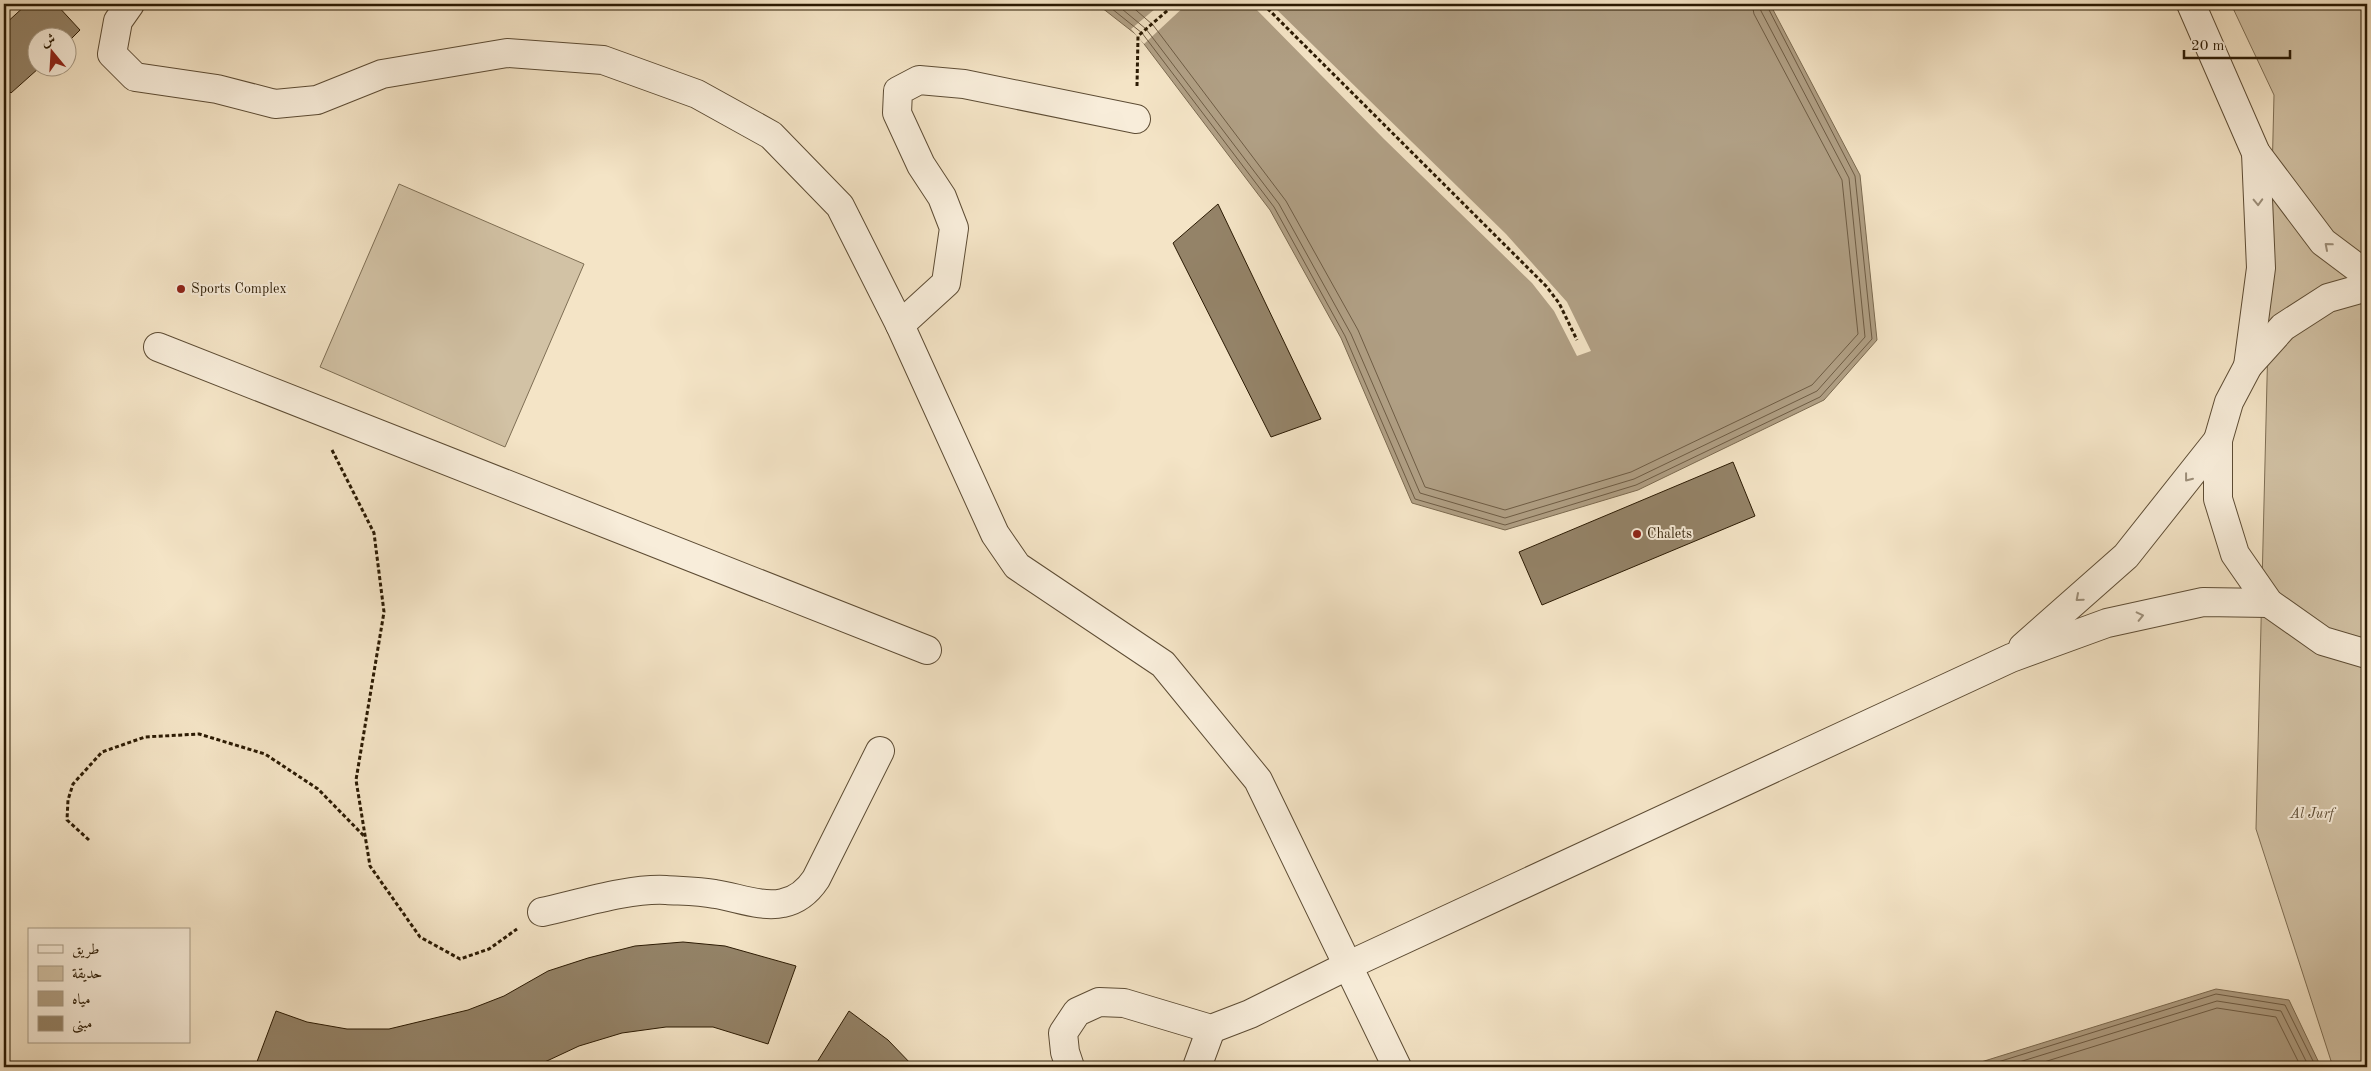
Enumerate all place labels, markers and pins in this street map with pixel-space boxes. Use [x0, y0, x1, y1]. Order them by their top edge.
place label: Sports Complex [191, 282, 287, 296]
marker: Sports Complex [175, 283, 187, 295]
place label: Chalets [1647, 527, 1692, 541]
marker: Chalets [1631, 528, 1643, 540]

